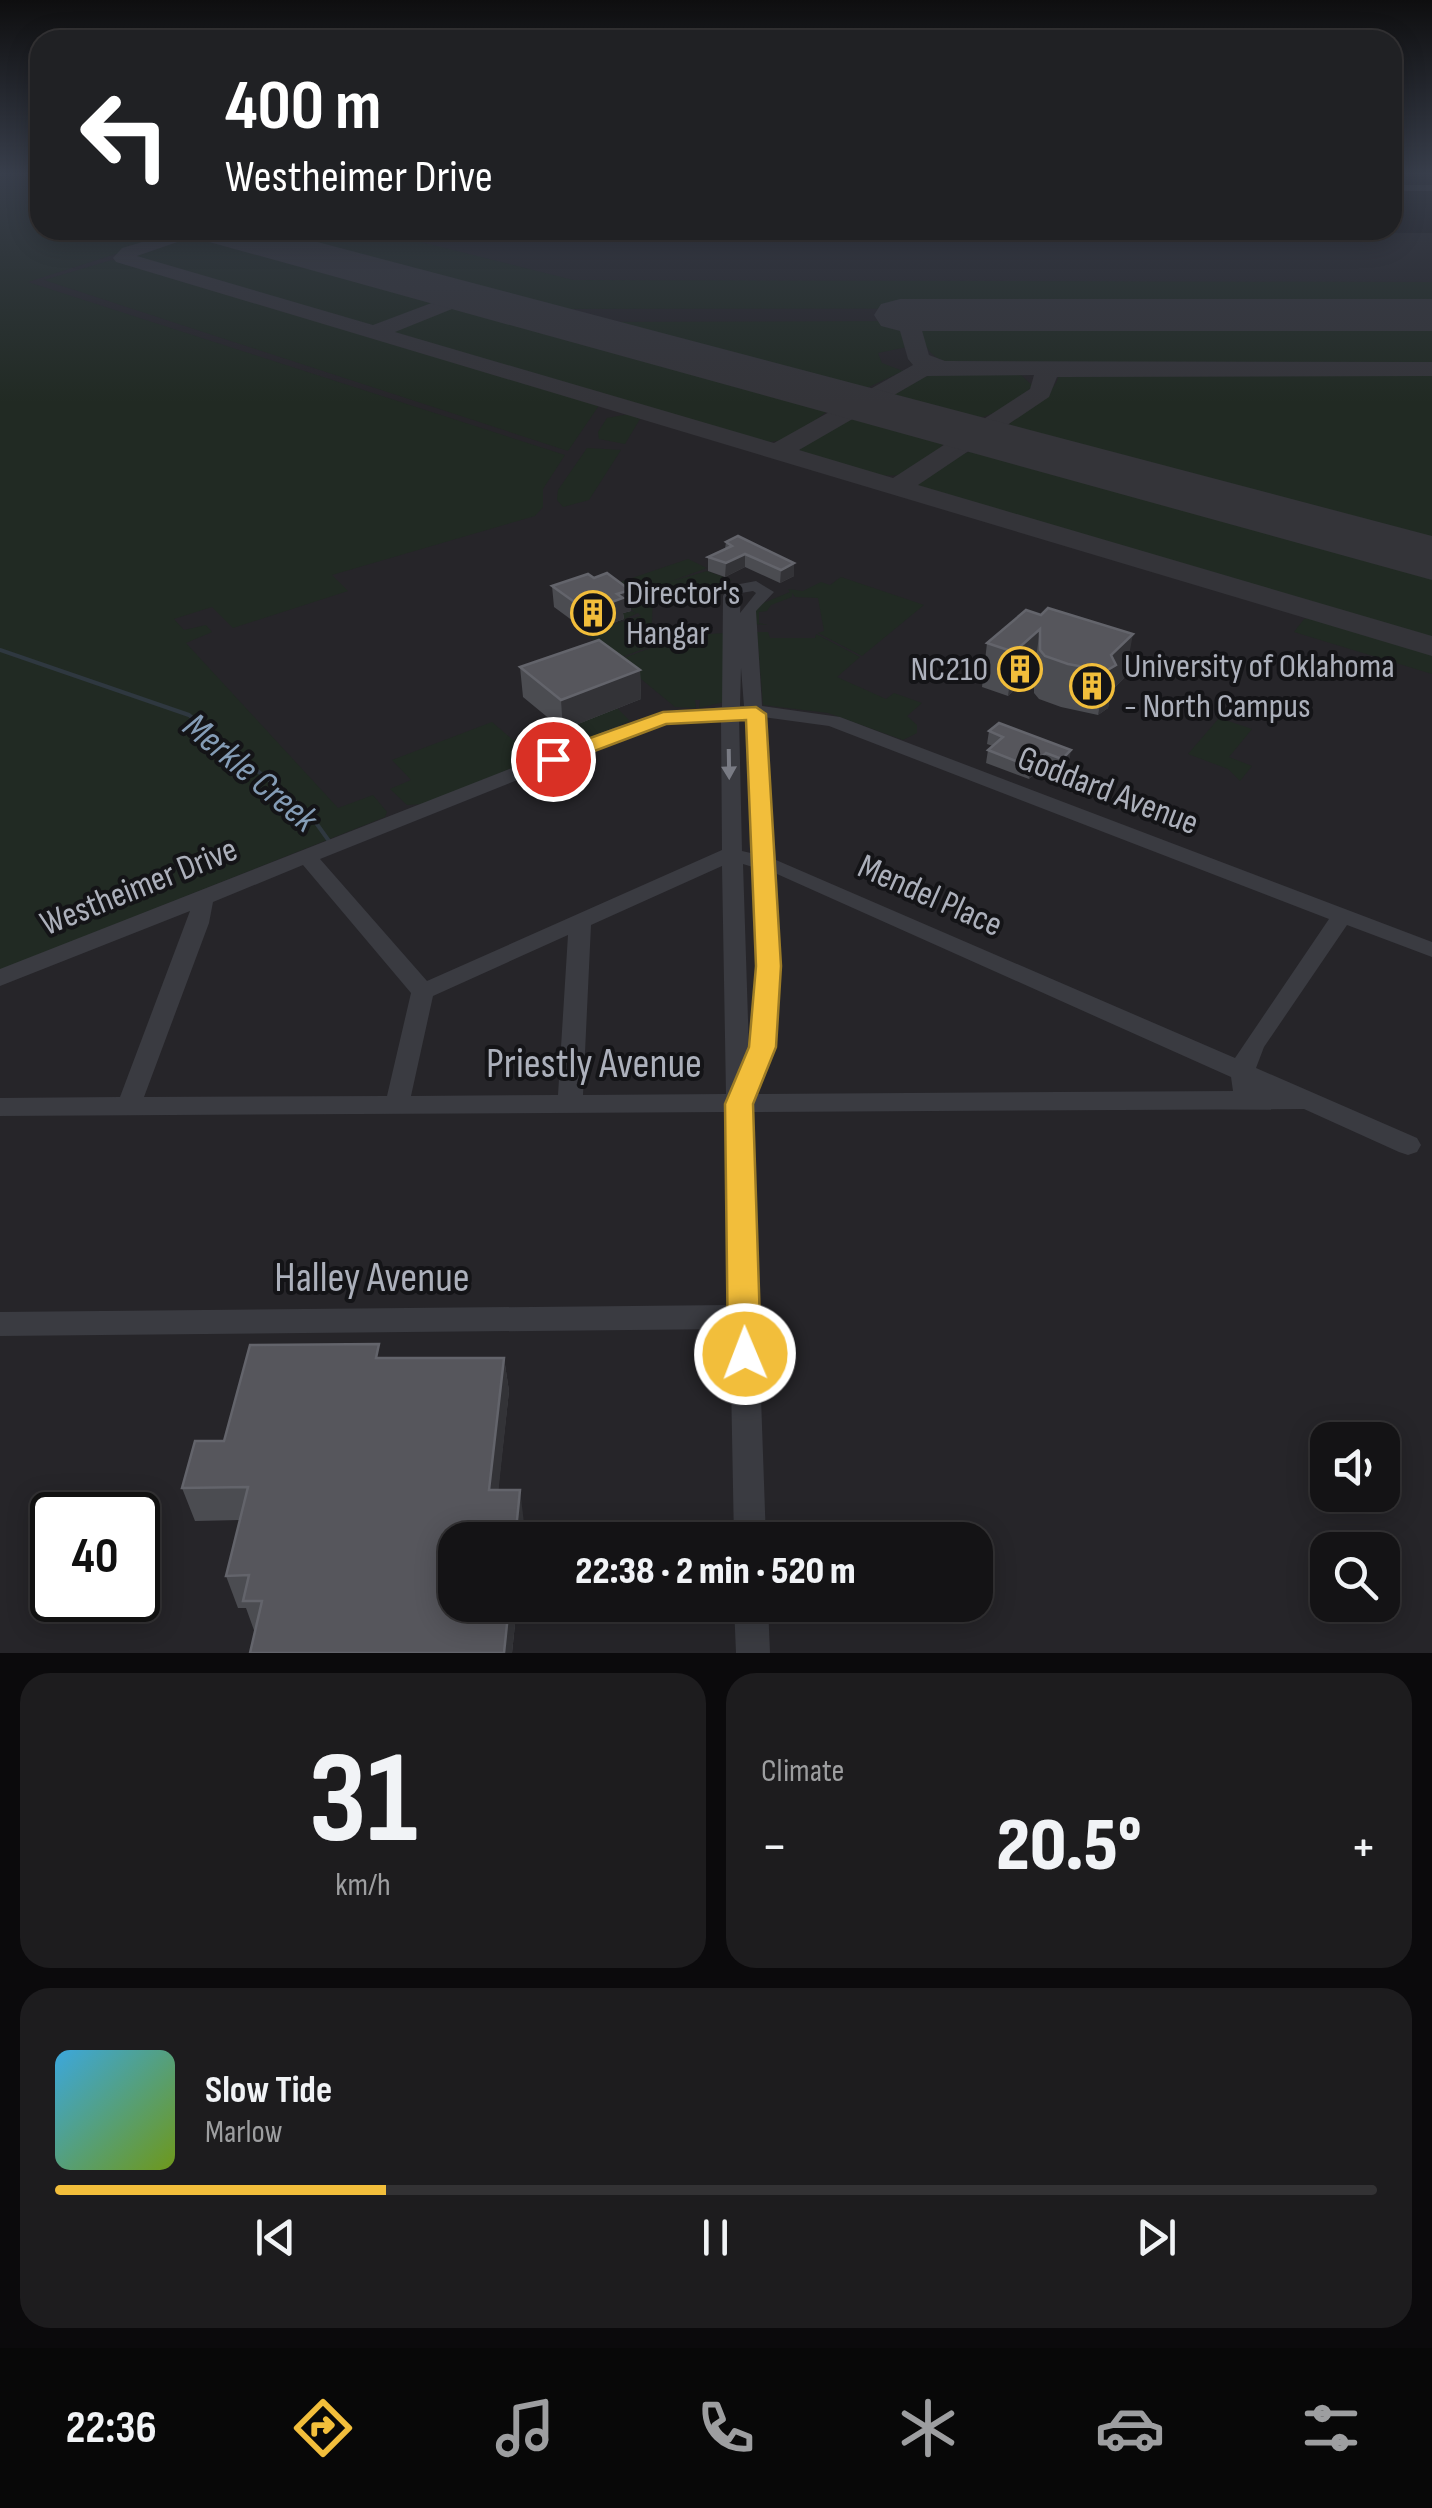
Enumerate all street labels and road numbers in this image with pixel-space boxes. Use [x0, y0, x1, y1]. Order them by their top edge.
street label: Goddard Avenue [1012, 737, 1204, 845]
street label: Westheimer Drive [34, 828, 244, 946]
street label: Mendel Place [851, 845, 1009, 947]
street label: Priestly Avenue [486, 1039, 702, 1090]
street label: Halley Avenue [274, 1253, 470, 1304]

